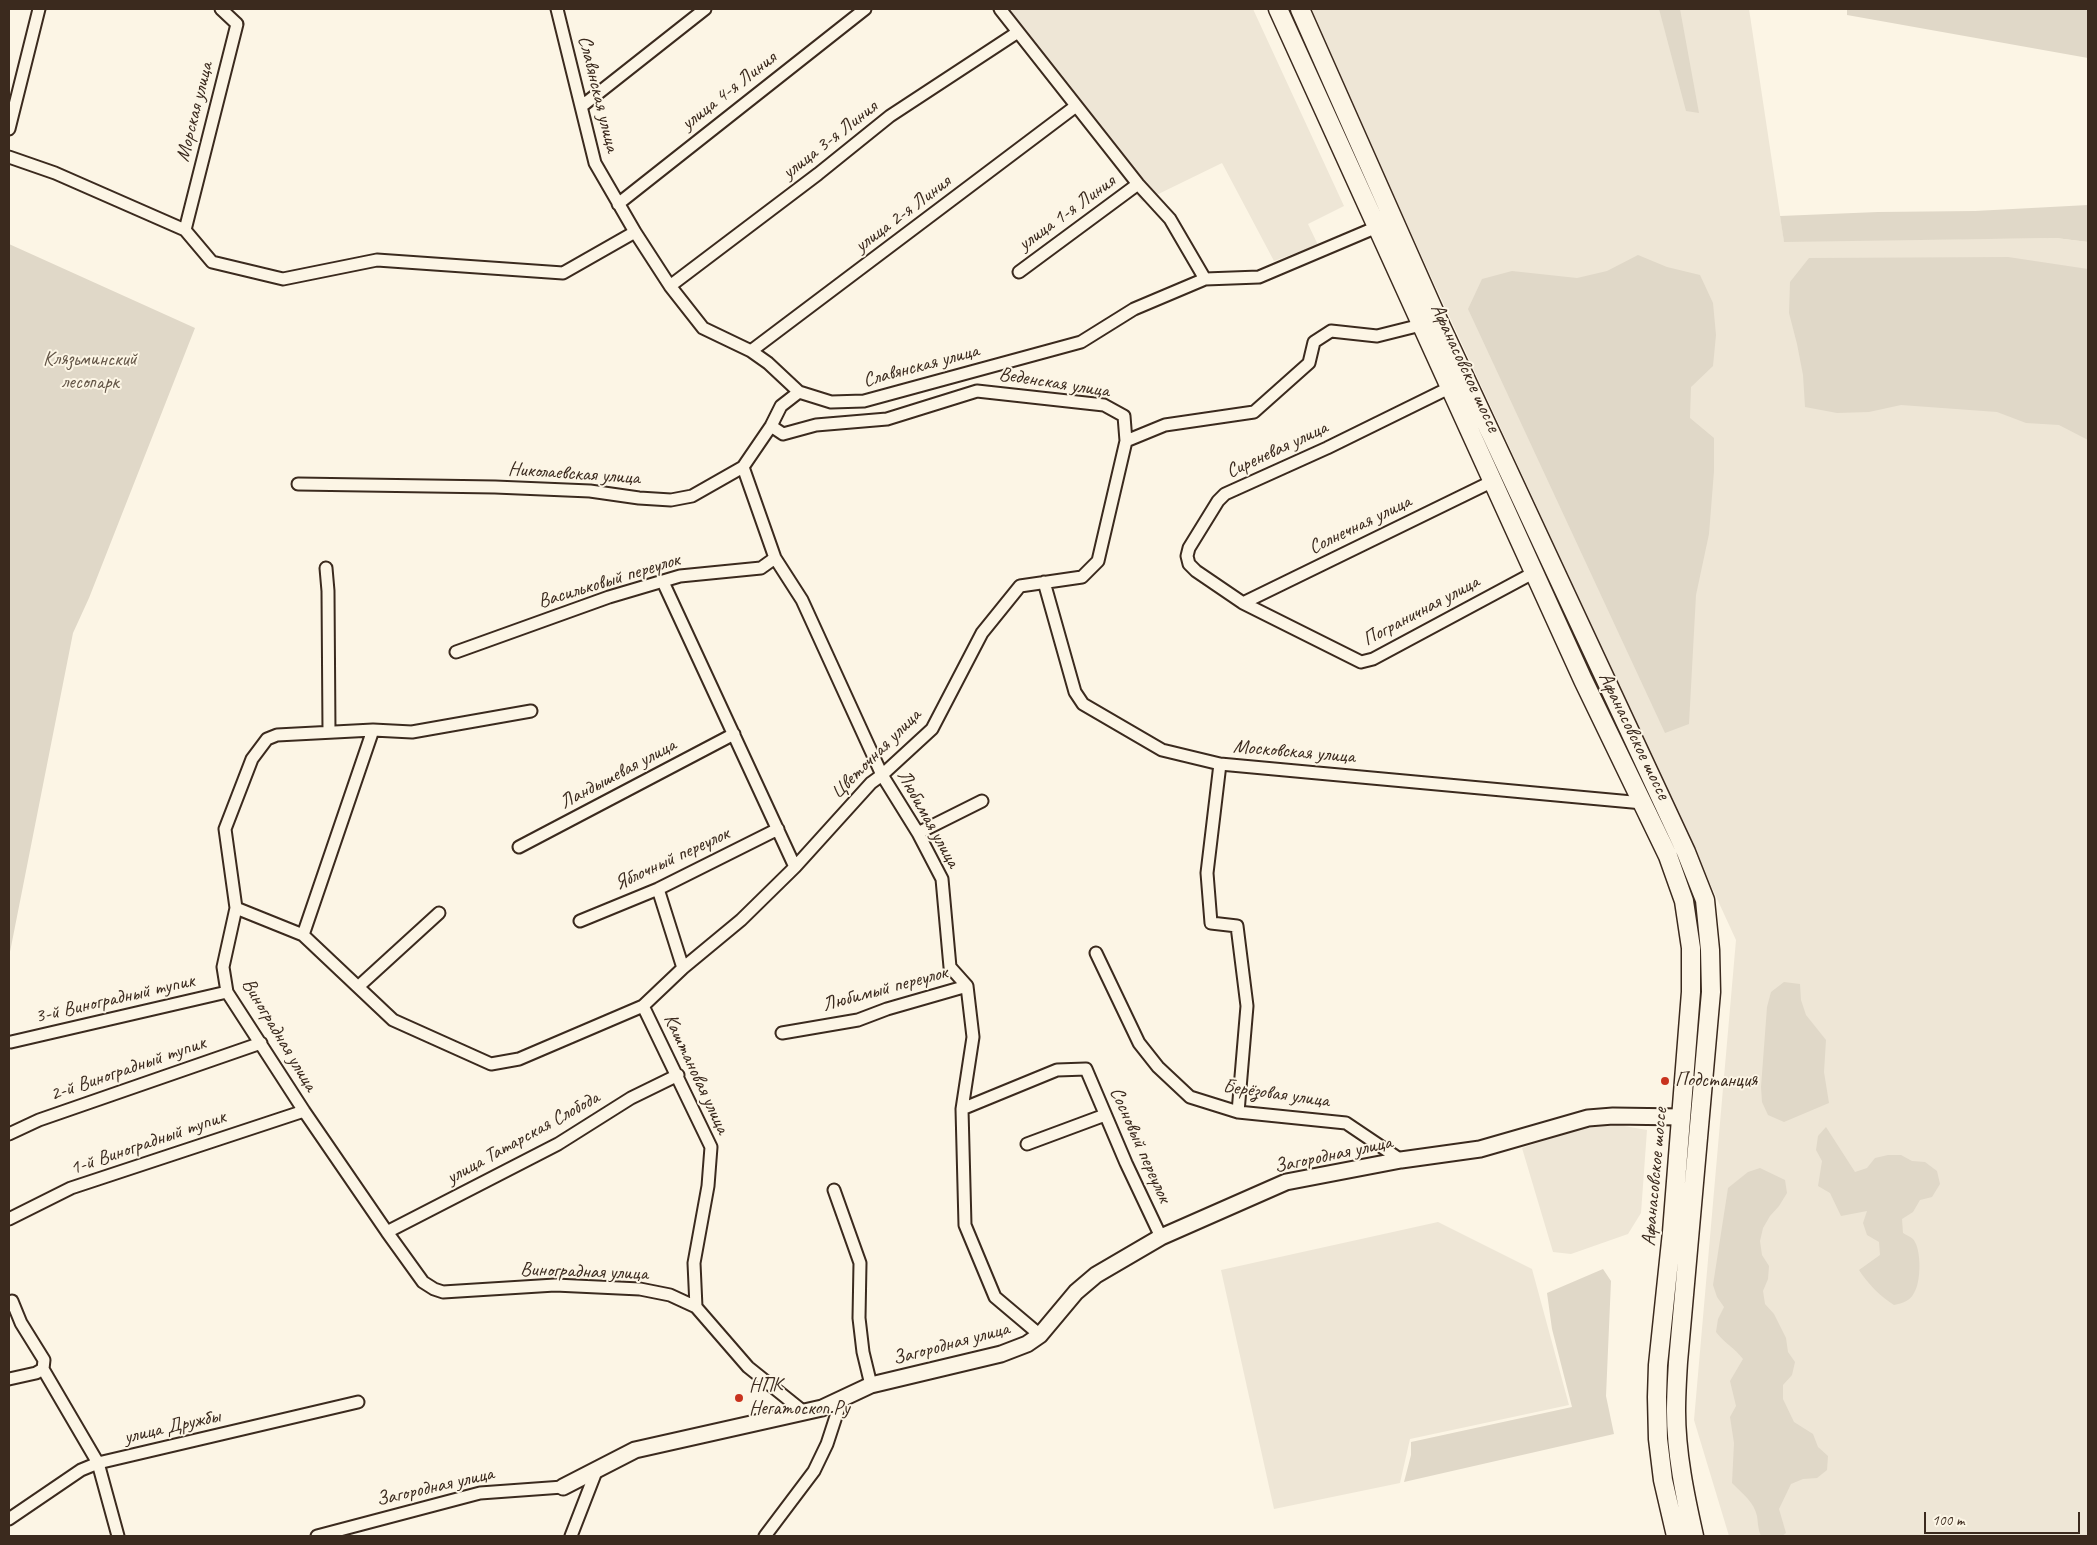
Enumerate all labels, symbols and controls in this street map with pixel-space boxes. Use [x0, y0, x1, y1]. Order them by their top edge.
street label: Славянская улица [572, 33, 624, 155]
street label: улица 4-я Линия [677, 46, 781, 136]
street label: Морская улица [171, 60, 219, 164]
street label: улица 3-я Линия [778, 95, 882, 185]
street label: улица 2-я Линия [850, 170, 956, 258]
street label: улица 1-я Линия [1014, 170, 1120, 256]
street label: Афанасовское шоссе [1425, 300, 1505, 436]
street label: Славянская улица [860, 339, 982, 393]
park label: Клязьминский лесопарк [43, 348, 137, 395]
street label: Веденская улица [997, 362, 1111, 404]
street label: Сиреневая улица [1222, 416, 1332, 484]
street label: Николаевская улица [507, 457, 641, 491]
street label: Солнечная улица [1305, 490, 1415, 560]
street label: Васильковый переулок [535, 548, 683, 614]
street label: Пограничная улица [1359, 570, 1483, 652]
street label: Афанасовское шоссе [1593, 668, 1675, 804]
street label: Цветочная улица [826, 704, 926, 804]
street label: Ландышевая улица [556, 733, 680, 815]
street label: Московская улица [1232, 735, 1356, 769]
street label: Любимая улица [891, 766, 965, 872]
street label: Яблочный переулок [611, 822, 733, 896]
street label: Любимый переулок [820, 961, 950, 1017]
street label: 3-й Виноградный тупик [33, 969, 197, 1029]
street label: Виноградная улица [236, 974, 322, 1096]
street label: Каштановая улица [658, 1010, 734, 1138]
street label: 2-й Виноградный тупик [47, 1031, 209, 1107]
place label: Подстанция [1675, 1069, 1757, 1093]
street label: Берёзовая улица [1221, 1075, 1331, 1113]
marker: Подстанция [1659, 1075, 1671, 1087]
street label: Сосновый переулок [1104, 1084, 1176, 1206]
street label: улица Татарская Слобода [442, 1086, 604, 1190]
street label: 1-й Виноградный тупик [67, 1105, 229, 1181]
street label: Афанасовское шоссе [1637, 1107, 1673, 1247]
street label: Загородная улица [1272, 1131, 1394, 1179]
street label: Виноградная улица [520, 1258, 648, 1286]
street label: Загородная улица [890, 1317, 1012, 1371]
place label: НПК Негатоскоп.Ру [749, 1374, 850, 1421]
marker: НПК Негатоскоп.Ру [733, 1392, 745, 1404]
street label: улица Дружбы [122, 1404, 222, 1450]
street label: Загородная улица [374, 1462, 496, 1512]
scale bar [1927, 1502, 2083, 1534]
text: 100 m [1932, 1511, 1964, 1530]

